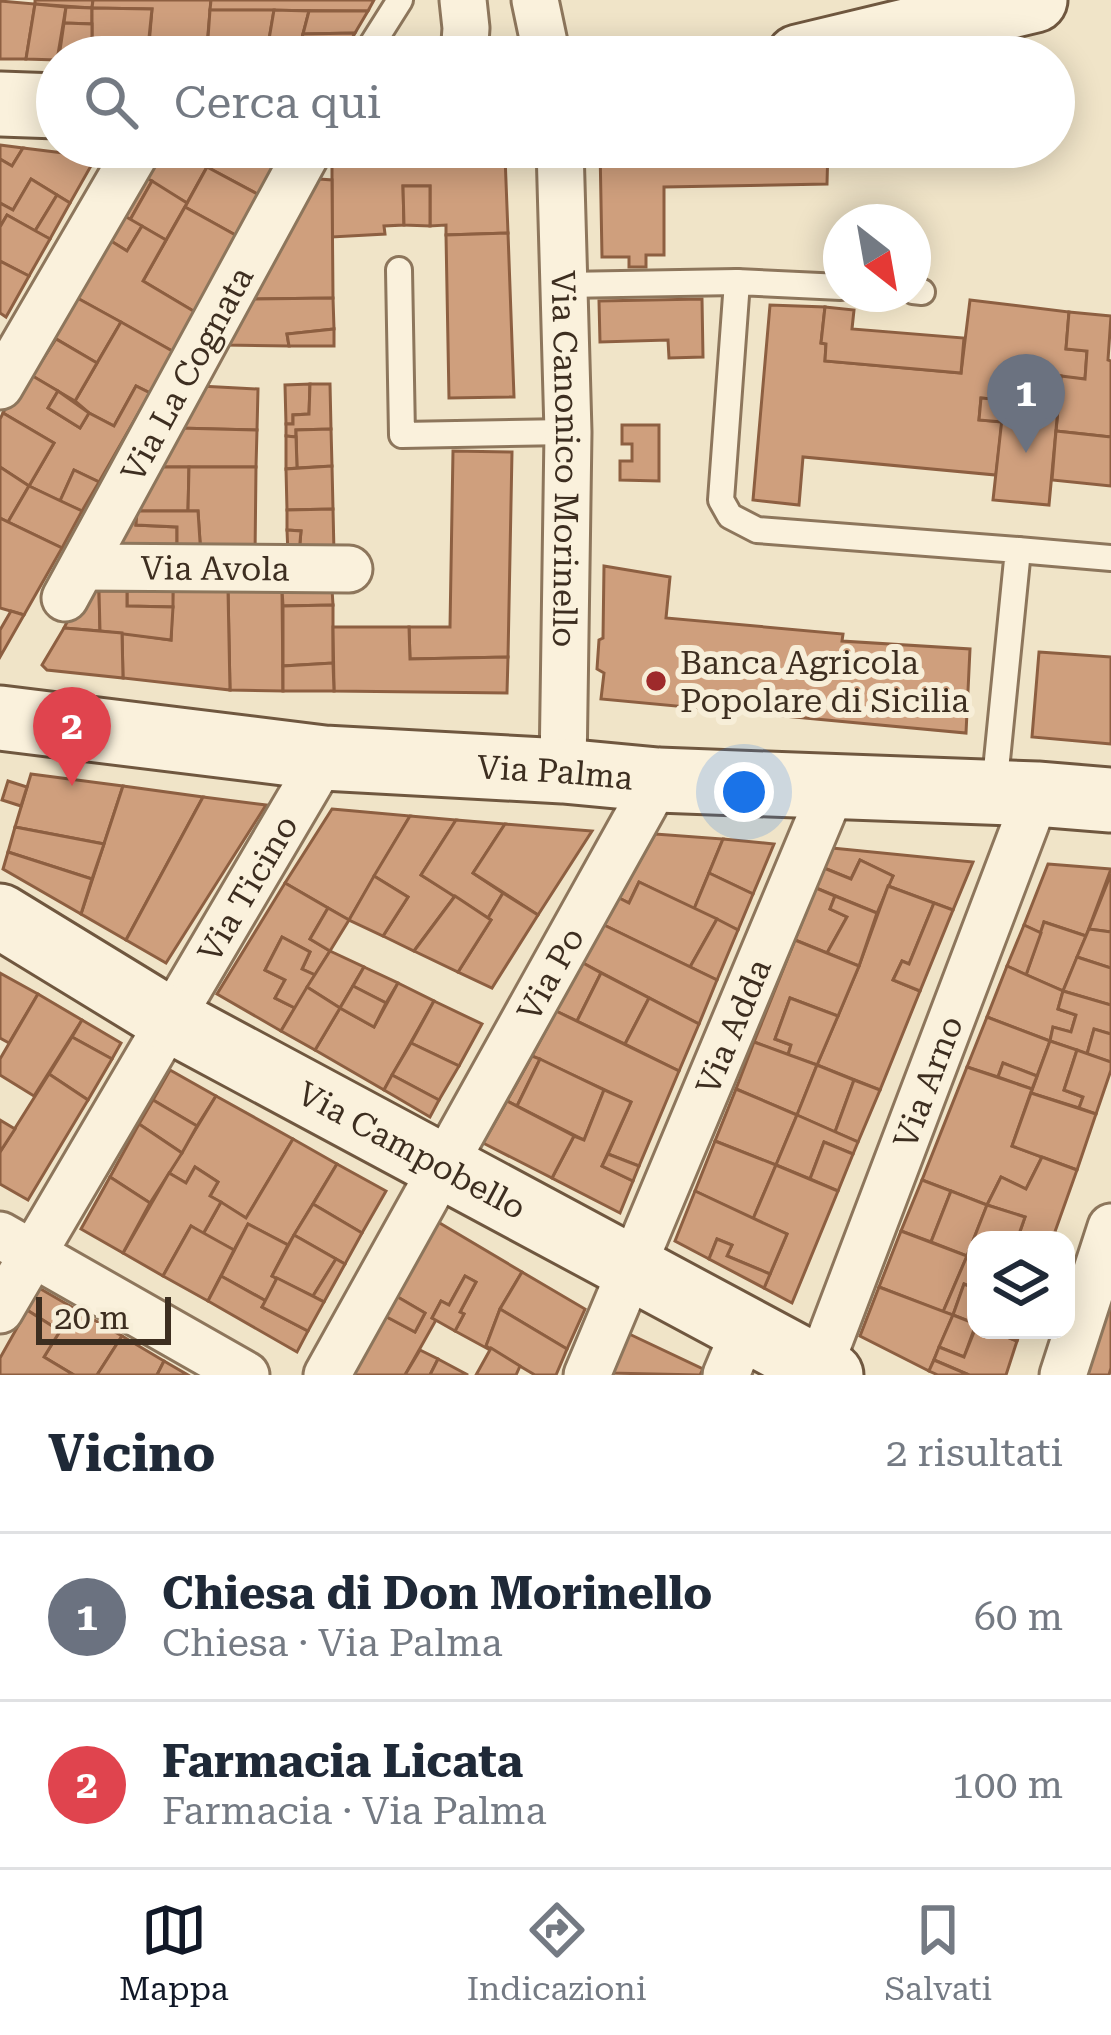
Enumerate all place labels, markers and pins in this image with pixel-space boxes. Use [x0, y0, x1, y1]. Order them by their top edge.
pin: 1 [987, 354, 1065, 453]
place label: Banca Agricola Popolare di Sicilia [680, 643, 969, 720]
marker: Banca Agricola Popolare di Sicilia [643, 668, 669, 694]
pin: 2 [33, 687, 111, 786]

